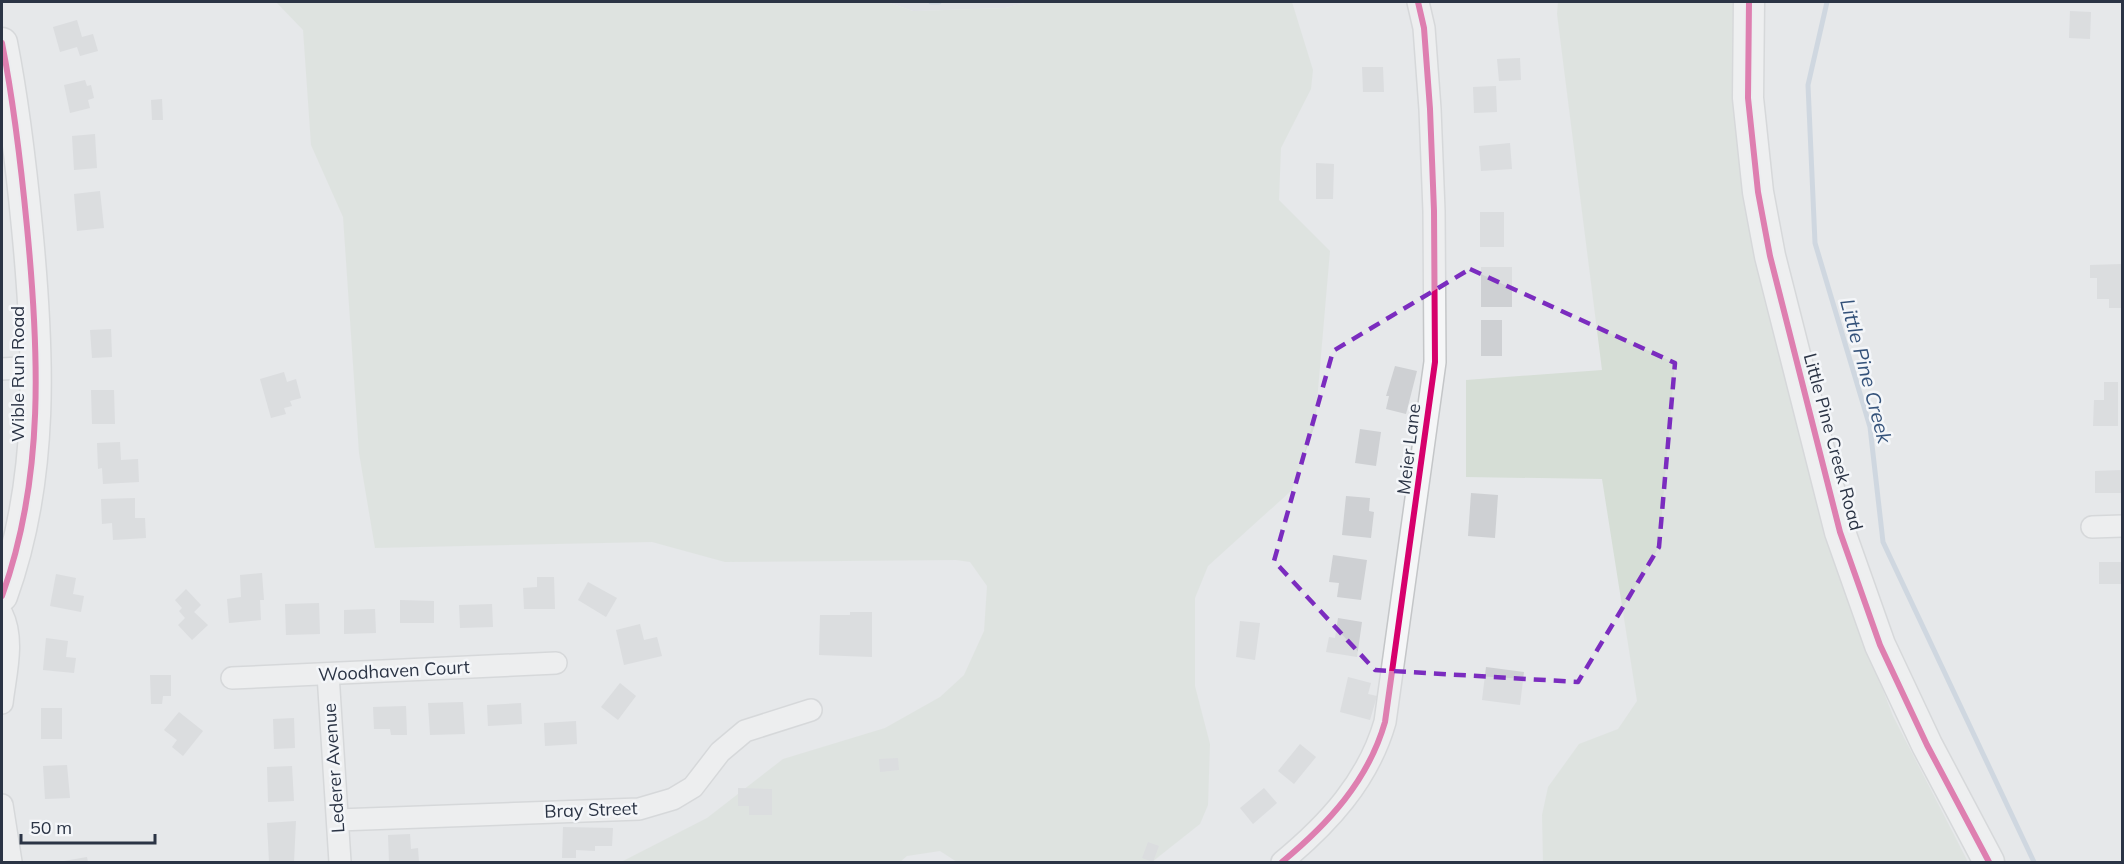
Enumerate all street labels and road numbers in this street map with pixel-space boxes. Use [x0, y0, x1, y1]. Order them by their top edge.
street label: Wible Run Road [6, 306, 29, 442]
street label: Little Pine Creek Road [1799, 351, 1868, 533]
street label: Meier Lane [1392, 402, 1425, 496]
street label: Woodhaven Court [318, 655, 470, 686]
street label: Lederer Avenue [317, 702, 350, 834]
street label: Bray Street [544, 796, 638, 823]

